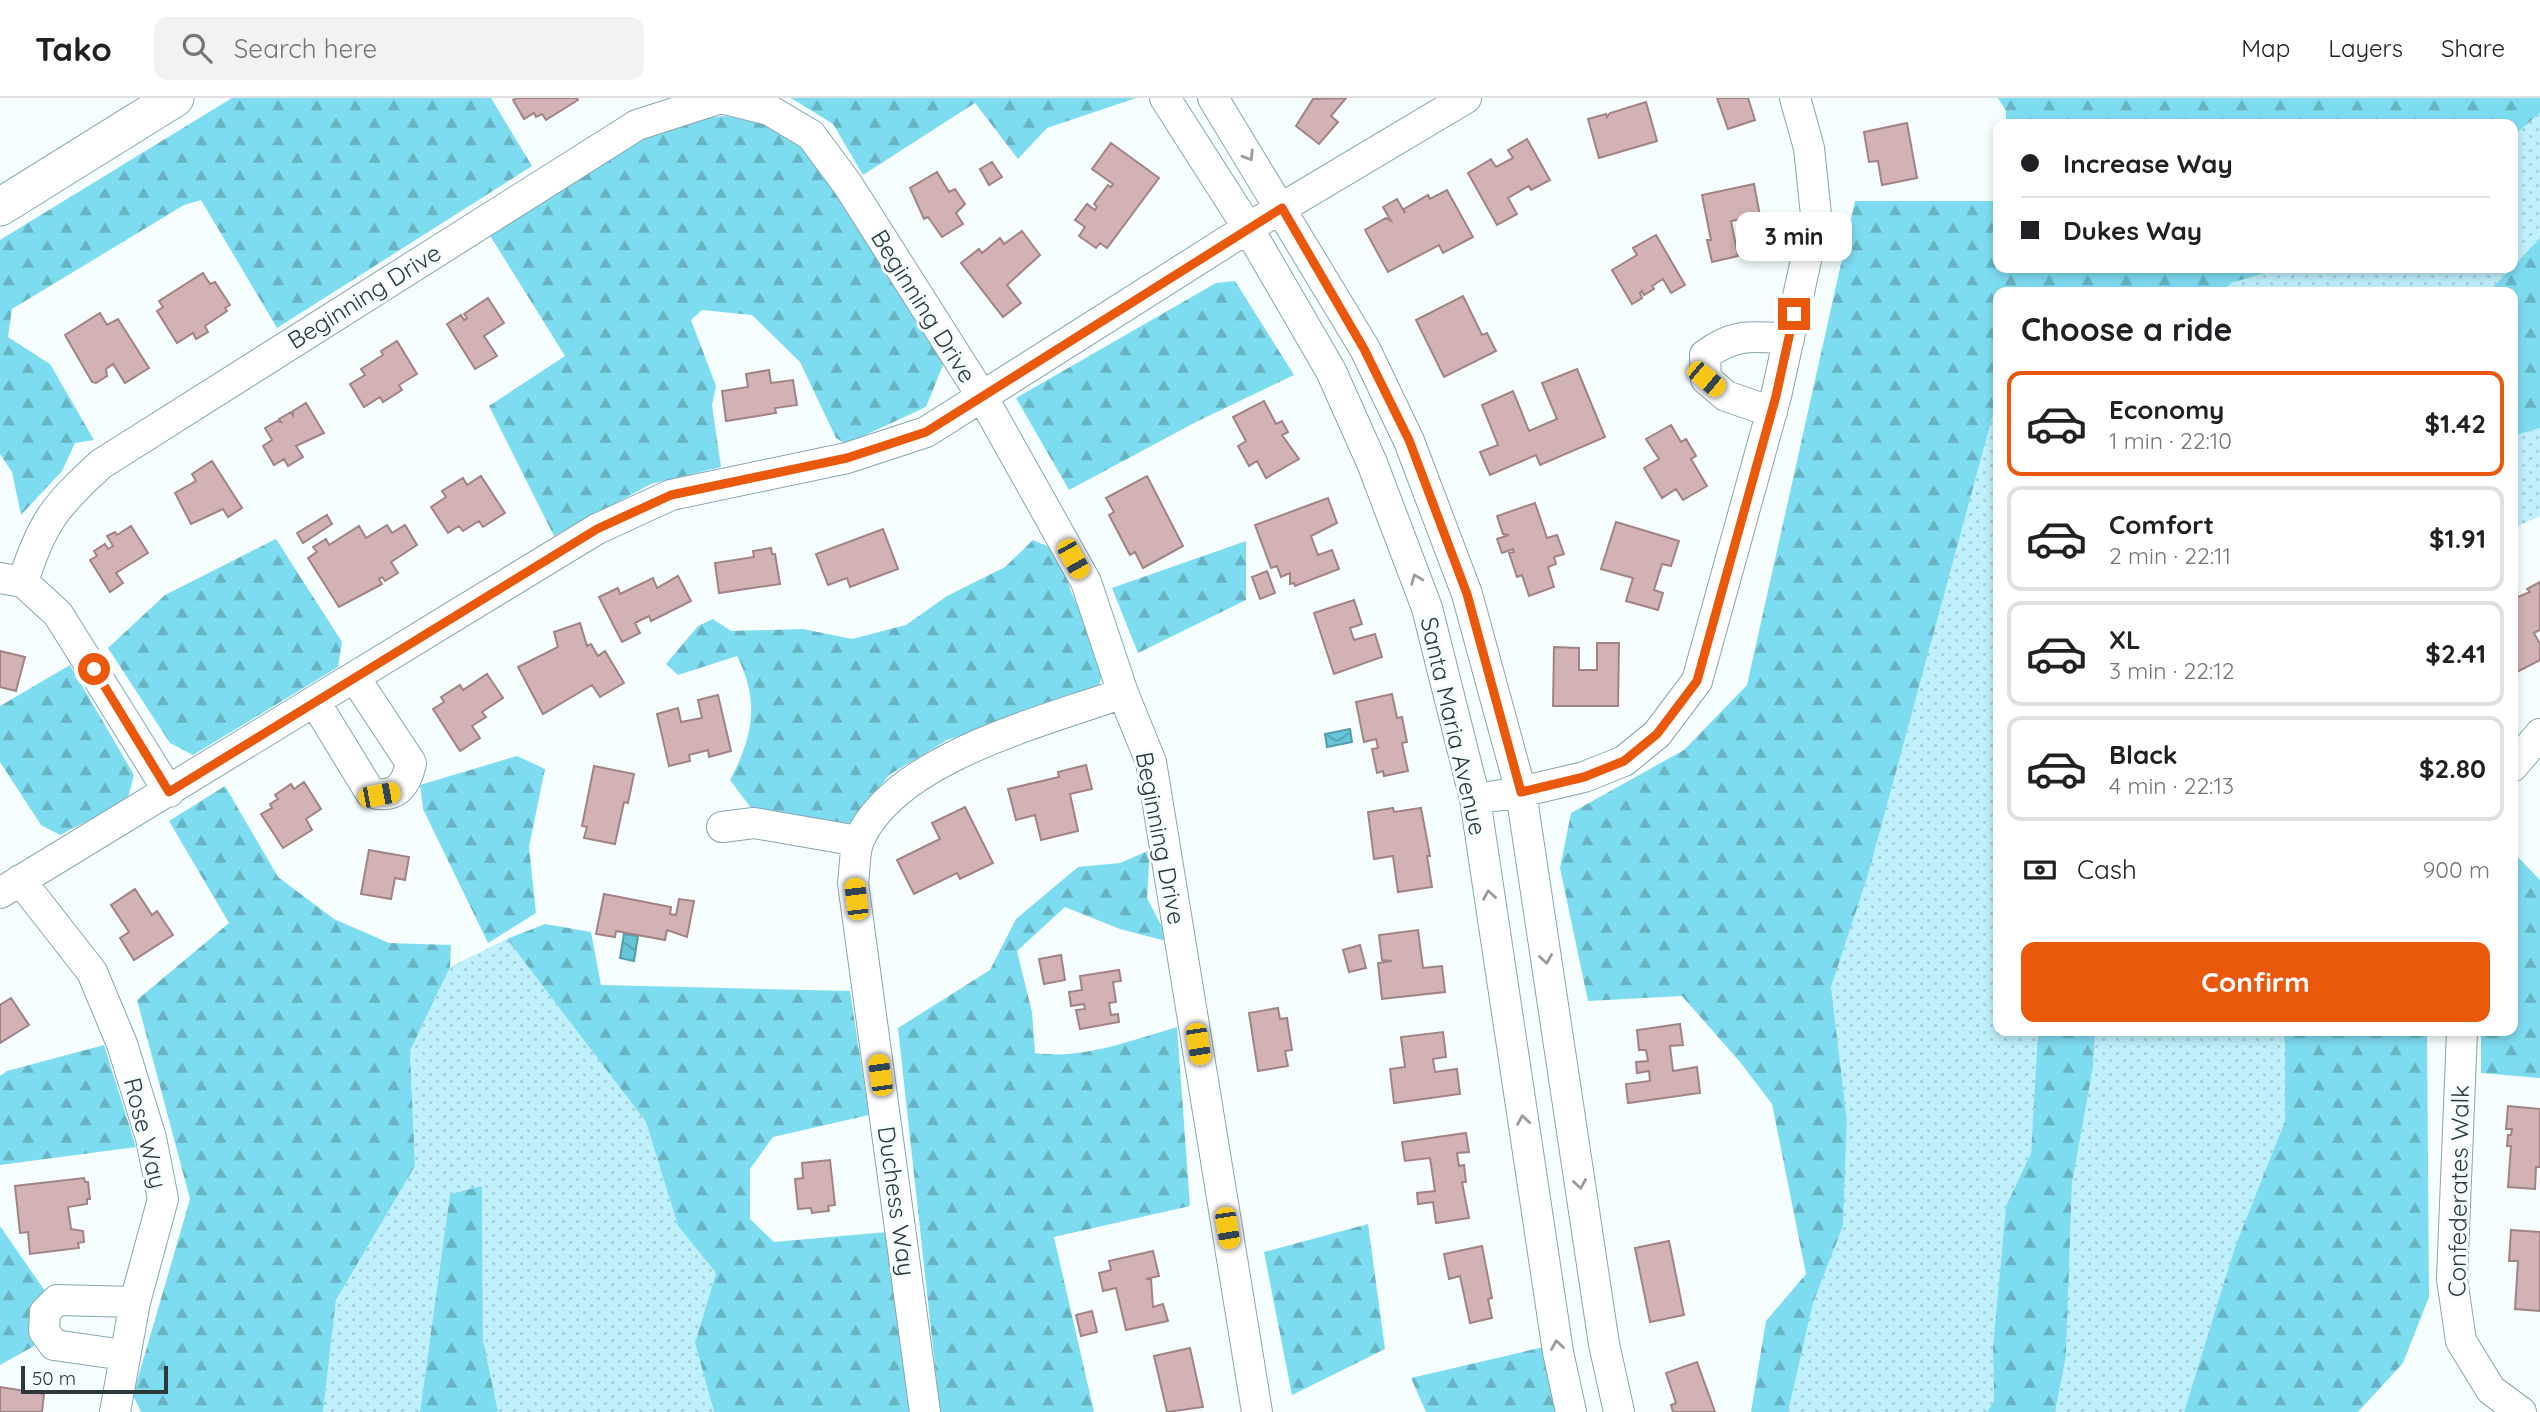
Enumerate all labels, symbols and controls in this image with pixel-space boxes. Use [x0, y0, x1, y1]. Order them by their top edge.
search box [154, 17, 644, 80]
text: Tako [35, 28, 112, 69]
icon: search [178, 29, 216, 67]
text: Search here [234, 32, 377, 65]
text: Map [2241, 33, 2290, 63]
text: Layers [2328, 33, 2403, 63]
text: Share [2441, 33, 2505, 63]
text: Increase Way [2063, 147, 2233, 180]
one-way arrow [1240, 148, 1253, 161]
callout: 3 min [1736, 212, 1852, 262]
text: Dukes Way [2063, 214, 2202, 247]
text: 3 min [1764, 222, 1824, 251]
street label: Beginning Drive [865, 224, 983, 388]
street label: Beginning Drive [282, 237, 446, 355]
route end [1778, 298, 1810, 330]
text: Choose a ride [2021, 309, 2233, 349]
car [1684, 357, 1729, 401]
icon: car [2025, 392, 2088, 455]
text: Economy [2109, 393, 2224, 426]
text: $1.42 [2425, 407, 2486, 440]
text: 1 min · 22:10 [2109, 426, 2232, 455]
icon: car [2025, 507, 2088, 570]
text: Comfort [2109, 508, 2214, 541]
text: $1.91 [2429, 522, 2486, 555]
car [1054, 536, 1093, 582]
text: 2 min · 22:11 [2109, 541, 2231, 570]
one-way arrow [1410, 573, 1424, 585]
street label: Santa Maria Avenue [1414, 614, 1494, 838]
icon: car [2025, 622, 2088, 685]
text: XL [2109, 623, 2141, 656]
text: $2.41 [2425, 637, 2486, 670]
route start [78, 653, 110, 685]
text: 3 min · 22:12 [2109, 656, 2235, 685]
icon: car [2025, 737, 2088, 800]
text: Black [2109, 738, 2178, 771]
street label: Beginning Drive [1130, 749, 1192, 927]
text: $2.80 [2419, 752, 2486, 785]
text: 4 min · 22:13 [2109, 771, 2234, 800]
car [357, 781, 402, 809]
icon: cash [2021, 851, 2059, 889]
text: Cash [2077, 853, 2137, 886]
text: 900 m [2423, 855, 2490, 884]
car [844, 877, 869, 921]
one-way arrow [1482, 890, 1497, 901]
button: Confirm [2021, 942, 2490, 1022]
one-way arrow [1538, 953, 1553, 965]
car [1185, 1022, 1212, 1066]
car [867, 1053, 894, 1097]
street label: Rose Way [118, 1075, 174, 1191]
street label: Confederates Walk [2441, 1085, 2475, 1297]
one-way arrow [1516, 1115, 1531, 1126]
street label: Duchess Way [872, 1124, 922, 1278]
one-way arrow [1572, 1178, 1587, 1189]
car [1214, 1206, 1241, 1250]
one-way arrow [1550, 1339, 1565, 1351]
scale bar [21, 1363, 168, 1395]
text: 50 m [32, 1366, 76, 1390]

